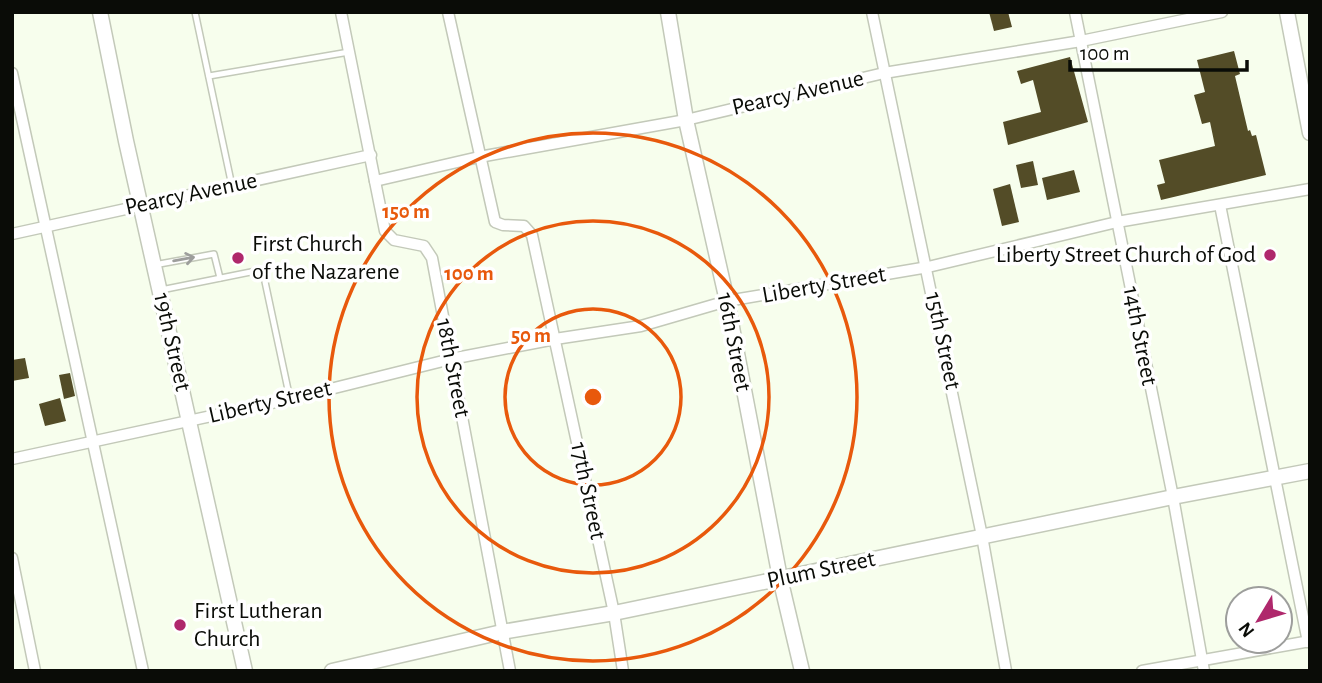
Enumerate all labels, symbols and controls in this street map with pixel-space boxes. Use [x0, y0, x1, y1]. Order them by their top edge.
scale bar [1070, 28, 1247, 72]
text: 100 m [1080, 43, 1130, 64]
street label: Pearcy Avenue [730, 66, 866, 120]
street label: Pearcy Avenue [123, 168, 259, 220]
text: 150 m [382, 201, 430, 222]
place label: First Church of the Nazarene [252, 232, 400, 284]
place label: Liberty Street Church of God [996, 243, 1256, 267]
marker: Liberty Street Church of God [1262, 247, 1278, 263]
marker: First Church of the Nazarene [230, 250, 246, 266]
one-way arrow [172, 252, 195, 265]
street label: Liberty Street [760, 262, 888, 308]
text: 100 m [444, 263, 494, 284]
street label: 14th Street [1119, 284, 1161, 388]
street label: 15th Street [921, 290, 965, 392]
street label: 19th Street [149, 291, 195, 394]
street label: 16th Street [713, 291, 755, 394]
street label: 18th Street [432, 317, 474, 420]
text: 50 m [511, 325, 551, 346]
street label: Liberty Street [206, 376, 334, 428]
centre of rings [581, 385, 605, 409]
street label: 17th Street [566, 440, 610, 542]
street label: Plum Street [765, 547, 878, 593]
north arrow [1224, 585, 1294, 655]
place label: First Lutheran Church [194, 599, 323, 651]
marker: First Lutheran Church [172, 617, 188, 633]
text: N [1235, 618, 1258, 641]

